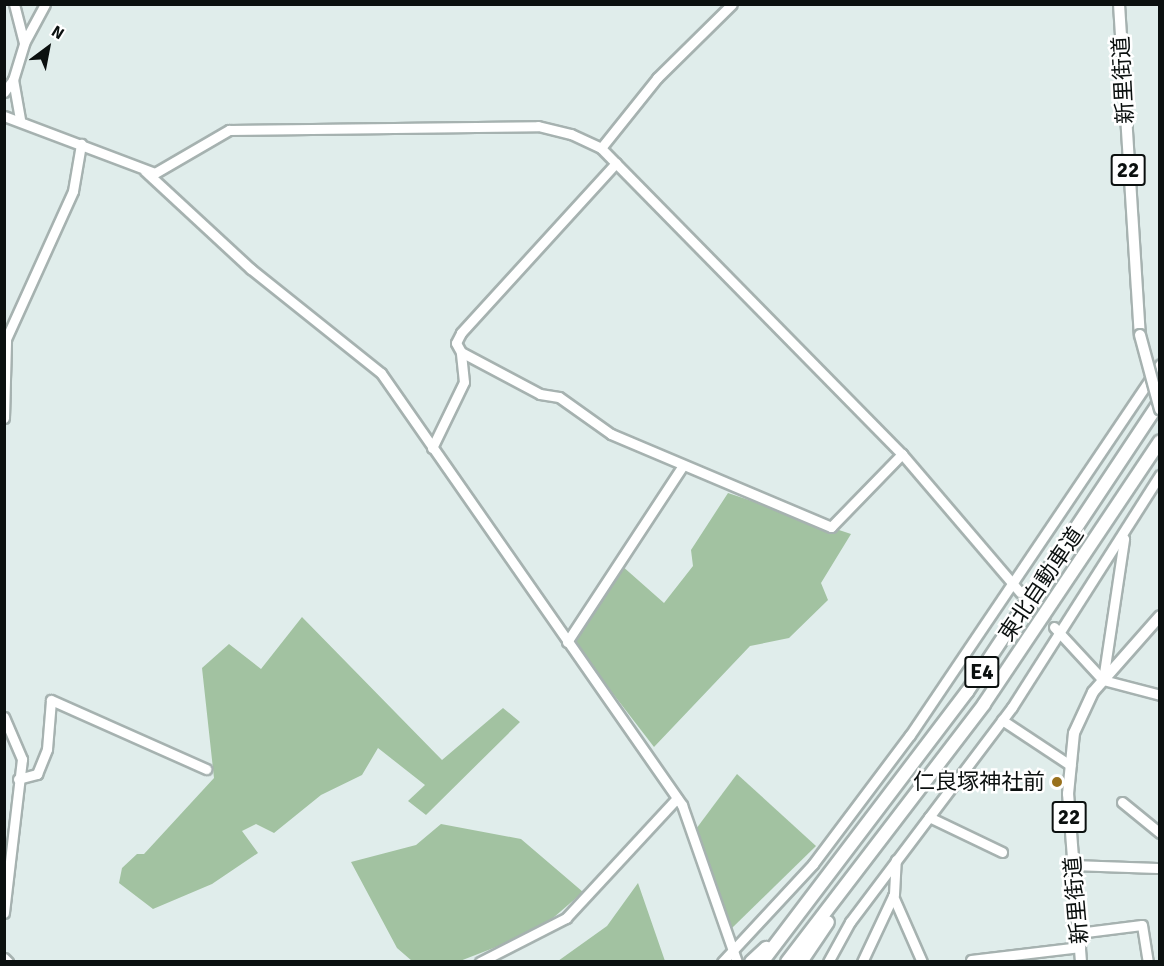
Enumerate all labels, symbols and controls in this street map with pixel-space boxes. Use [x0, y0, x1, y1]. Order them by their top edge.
north arrow [18, 18, 78, 78]
text: N [48, 21, 68, 44]
street label: 新里街道 [1108, 35, 1138, 125]
road number: 22 [1110, 152, 1146, 188]
street label: 東北自動車道 [993, 522, 1089, 646]
road number: E4 [964, 654, 1000, 690]
place label: 仁良塚神社前 [913, 769, 1045, 795]
marker: 仁良塚神社前 [1050, 775, 1064, 789]
road number: 22 [1051, 799, 1087, 835]
street label: 新里街道 [1059, 855, 1093, 945]

